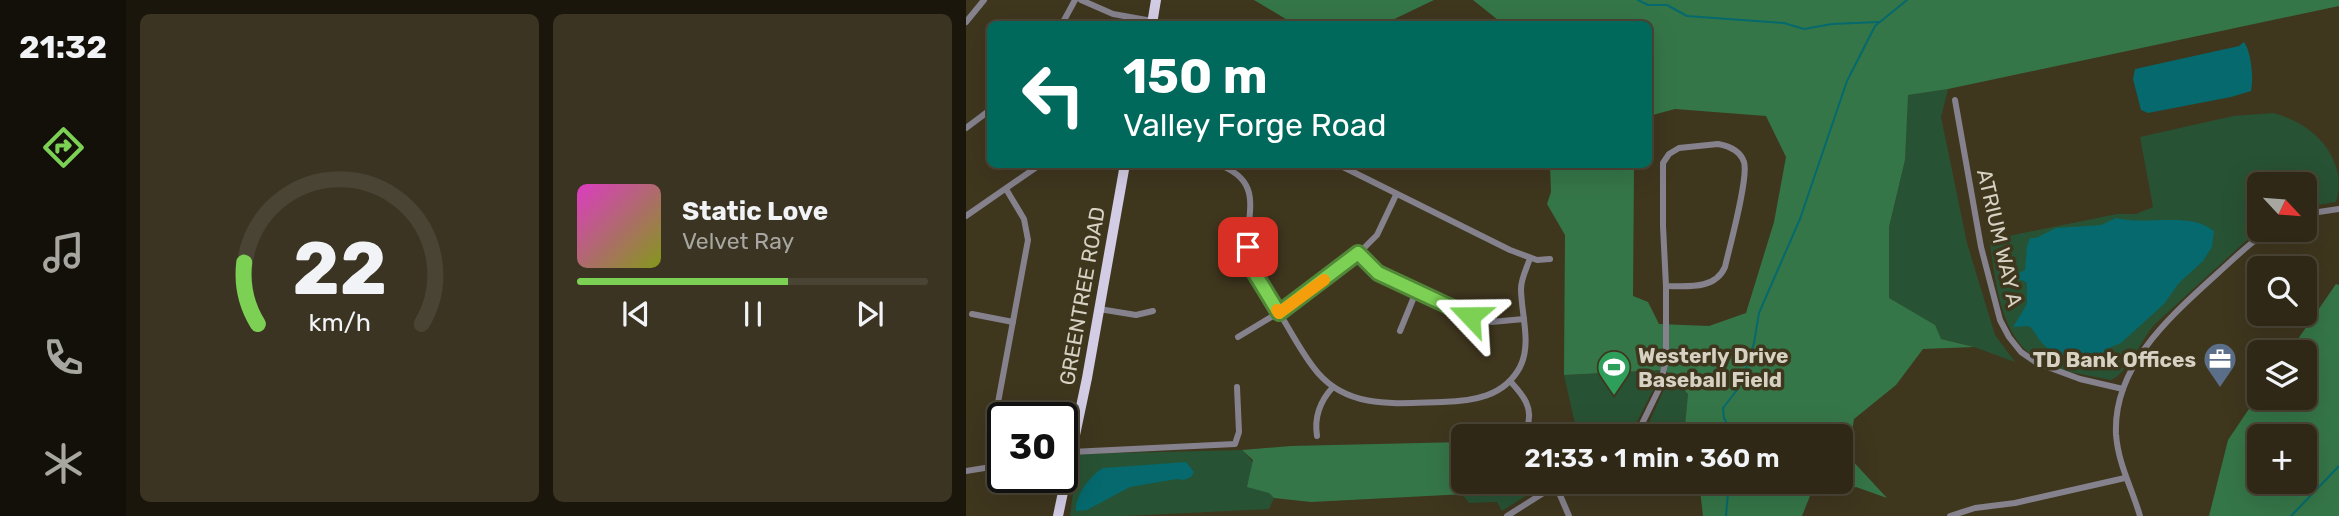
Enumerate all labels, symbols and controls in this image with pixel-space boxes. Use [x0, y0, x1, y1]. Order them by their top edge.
text: 21:32 [19, 28, 107, 66]
text: 150 m [1123, 47, 1268, 105]
icon: left [1008, 49, 1099, 140]
text: Valley Forge Road [1123, 106, 1387, 144]
icon: directions [39, 123, 88, 172]
street label: ATRIUM WAY A [1972, 167, 2028, 309]
north arrow [2247, 172, 2317, 242]
map controls [2247, 172, 2317, 494]
text: Static Love [682, 196, 828, 227]
street label: GREENTREE ROAD [1054, 205, 1110, 387]
pin [1218, 217, 1278, 277]
text: 22 [292, 226, 387, 312]
text: Velvet Ray [682, 227, 794, 255]
icon: music [39, 228, 88, 277]
icon: arrive [1229, 228, 1267, 266]
button: search [2247, 256, 2317, 326]
position arrow [1433, 279, 1507, 353]
icon: previous [617, 295, 655, 333]
icon: pause [734, 295, 772, 333]
icon: next [851, 295, 889, 333]
text: km/h [308, 308, 371, 337]
icon: phone [39, 333, 88, 382]
office icon: TD Bank Offices [2201, 340, 2239, 389]
button: layers [2247, 340, 2317, 410]
place label: Westerly Drive Baseball Field [1638, 343, 1789, 392]
place label: TD Bank Offices [2033, 347, 2196, 372]
sports icon: Westerly Drive Baseball Field [1595, 348, 1633, 397]
speed limit sign: 30 [987, 402, 1078, 493]
button: + [2247, 424, 2317, 494]
icon: climate [39, 439, 88, 488]
text: 21:33 · 1 min · 360 m [1524, 443, 1780, 474]

